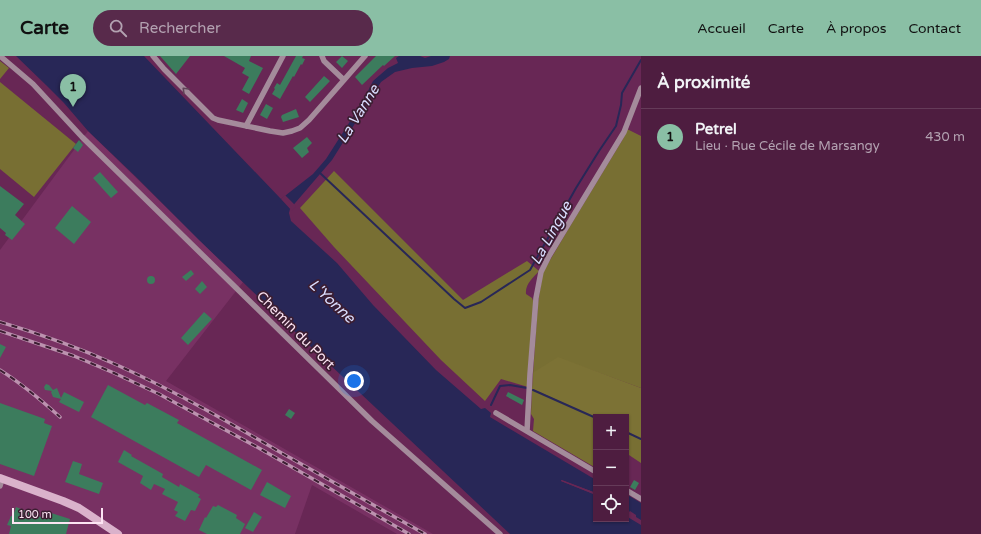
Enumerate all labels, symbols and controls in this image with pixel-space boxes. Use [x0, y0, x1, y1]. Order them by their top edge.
search box [93, 10, 373, 46]
text: Carte [20, 17, 69, 39]
icon: search [107, 17, 129, 39]
text: Rechercher [139, 19, 221, 37]
text: Accueil [697, 20, 746, 37]
text: Carte [768, 20, 804, 37]
text: À propos [826, 20, 887, 37]
text: Contact [909, 20, 961, 37]
text: À proximité [657, 72, 750, 93]
pin: 1 [60, 74, 86, 107]
water label: La Vanne [333, 80, 384, 147]
one-way arrow [182, 87, 190, 95]
text: Petrel [695, 120, 737, 138]
text: 1 [666, 129, 674, 145]
text: 430 m [925, 129, 965, 145]
text: Lieu · Rue Cécile de Marsangy [695, 138, 880, 154]
water label: La Lingue [526, 197, 576, 268]
water label: L'Yonne [305, 275, 360, 328]
street label: Chemin du Port [253, 288, 339, 374]
your location [344, 371, 364, 391]
map controls [593, 414, 629, 522]
button: + [593, 414, 629, 450]
button: − [593, 450, 629, 486]
button: locate [593, 486, 629, 522]
scale bar [12, 506, 103, 525]
text: 100 m [18, 508, 52, 521]

